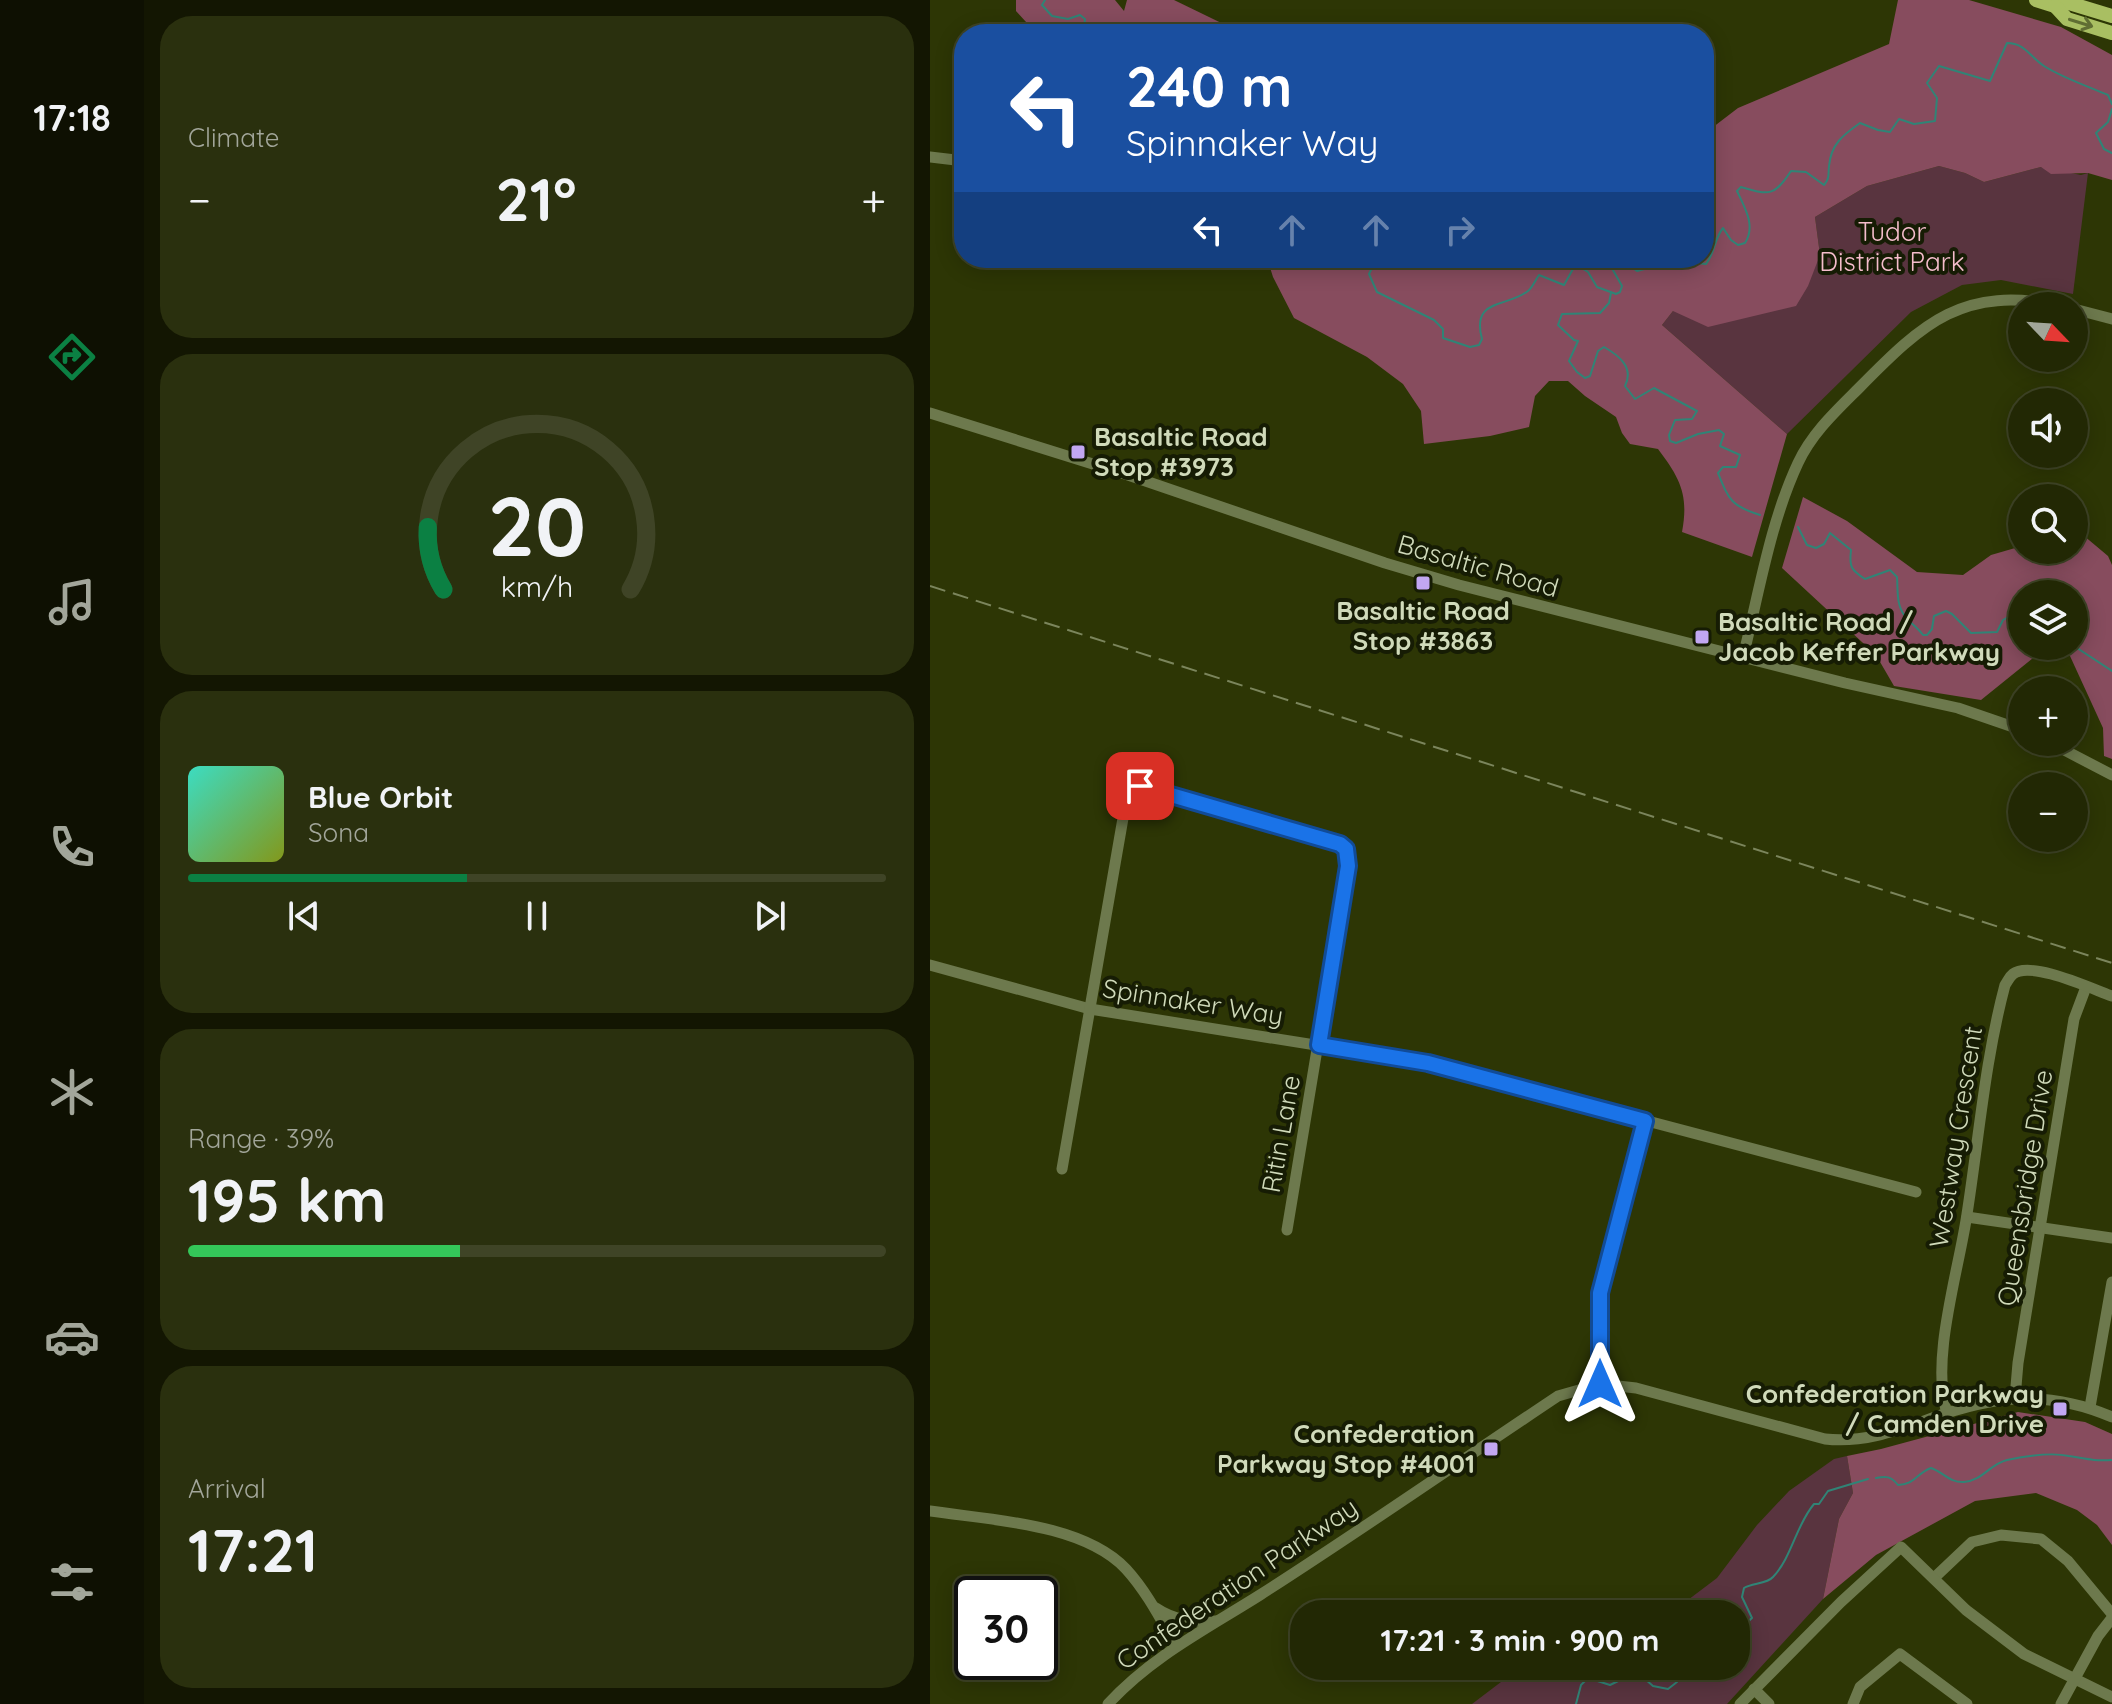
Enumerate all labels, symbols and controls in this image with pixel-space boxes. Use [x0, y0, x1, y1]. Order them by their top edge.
one-way arrow [2068, 17, 2093, 31]
text: 240 m [1126, 51, 1293, 121]
icon: left [994, 56, 1098, 160]
text: 17:18 [33, 95, 111, 140]
text: Spinnaker Way [1126, 120, 1378, 165]
text: Climate [188, 121, 279, 154]
text: 21° [496, 161, 577, 236]
text: − [188, 172, 211, 227]
text: + [861, 172, 886, 227]
icon: left [1186, 208, 1230, 252]
icon: ahead [1270, 208, 1314, 252]
icon: ahead [1354, 208, 1398, 252]
icon: right [1438, 208, 1482, 252]
park label: Tudor District Park [1819, 215, 1965, 278]
north arrow [2008, 292, 2088, 372]
map controls [2008, 292, 2088, 852]
icon: directions [44, 329, 100, 385]
button: sound [2008, 388, 2088, 468]
place label: Basaltic Road Stop #3973 [1094, 420, 1268, 483]
marker: Basaltic Road Stop #3973 [1069, 443, 1087, 461]
text: 20 [488, 473, 586, 577]
button: search [2008, 484, 2088, 564]
street label: Basaltic Road [1394, 527, 1563, 604]
text: km/h [501, 569, 573, 605]
icon: music [44, 574, 100, 630]
marker: Basaltic Road Stop #3863 [1414, 574, 1432, 592]
button: layers [2008, 580, 2088, 660]
place label: Basaltic Road Stop #3863 [1336, 594, 1510, 657]
place label: Basaltic Road / Jacob Keffer Parkway [1718, 605, 2000, 668]
marker: Basaltic Road / Jacob Keffer Parkway [1693, 628, 1711, 646]
button: + [2008, 676, 2088, 756]
pin [1106, 752, 1174, 820]
icon: arrive [1118, 764, 1162, 808]
button: − [2008, 772, 2088, 852]
text: Blue Orbit [308, 778, 453, 816]
text: Sona [308, 816, 369, 849]
icon: phone [44, 819, 100, 875]
icon: previous [282, 894, 326, 938]
icon: pause [515, 894, 559, 938]
icon: next [748, 894, 792, 938]
street label: Spinnaker Way [1100, 971, 1286, 1032]
street label: Westway Crescent [1922, 1024, 1989, 1250]
icon: climate [44, 1064, 100, 1120]
street label: Queensbridge Drive [1990, 1067, 2059, 1308]
street label: Ritin Lane [1254, 1073, 1307, 1195]
text: Range · 39% [188, 1122, 334, 1155]
text: 195 km [188, 1162, 386, 1237]
icon: car [44, 1309, 100, 1365]
position arrow [1558, 1342, 1642, 1426]
place label: Confederation Parkway / Camden Drive [1746, 1377, 2044, 1440]
marker: Confederation Parkway / Camden Drive [2051, 1400, 2069, 1418]
place label: Confederation Parkway Stop #4001 [1217, 1417, 1475, 1480]
marker: Confederation Parkway Stop #4001 [1482, 1440, 1500, 1458]
text: Arrival [188, 1472, 266, 1505]
street label: Confederation Parkway [1110, 1490, 1364, 1677]
text: 17:21 [188, 1512, 318, 1587]
icon: filters [44, 1554, 100, 1610]
speed limit sign: 30 [954, 1576, 1058, 1680]
text: 17:21 · 3 min · 900 m [1380, 1621, 1660, 1659]

